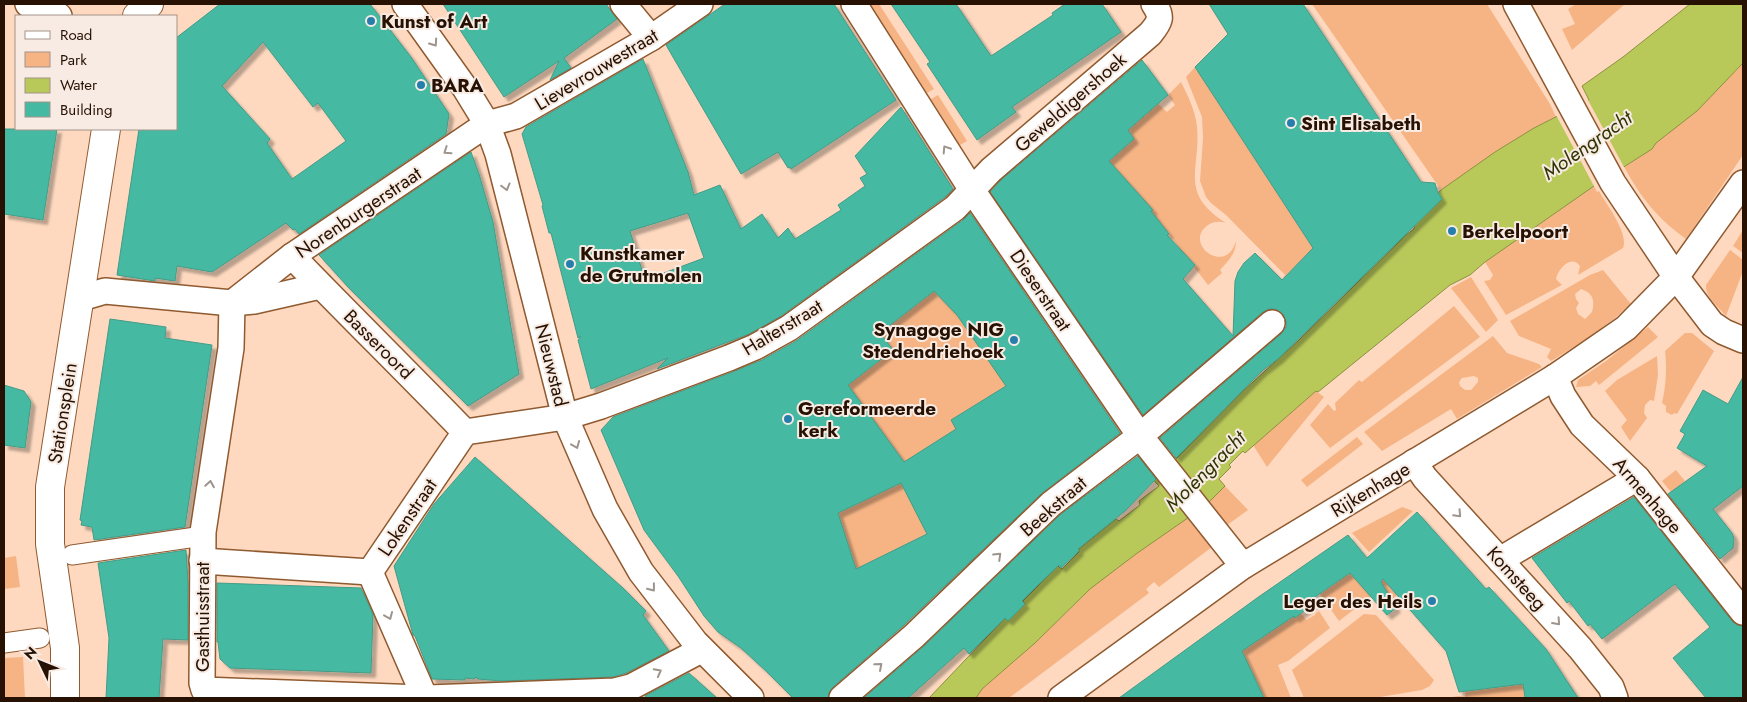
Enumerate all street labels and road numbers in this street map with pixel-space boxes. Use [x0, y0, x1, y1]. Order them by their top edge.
street label: Lievevrouwestraat [530, 22, 663, 117]
street label: Geweldigershoek [1009, 46, 1133, 159]
street label: Norenburgerstraat [290, 160, 427, 265]
street label: Dieserstraat [1003, 244, 1078, 337]
street label: Halterstraat [737, 293, 828, 362]
street label: Basseroord [338, 303, 420, 385]
street label: Nieuwstad [528, 321, 575, 409]
street label: Stationsplein [41, 361, 84, 465]
street label: Armenhage [1607, 451, 1689, 540]
street label: Rijkenhage [1326, 455, 1415, 524]
street label: Beekstraat [1014, 470, 1093, 543]
street label: Lokenstraat [372, 473, 444, 561]
street label: Komsteeg [1481, 540, 1553, 616]
street label: Gasthuisstraat [189, 561, 216, 672]

